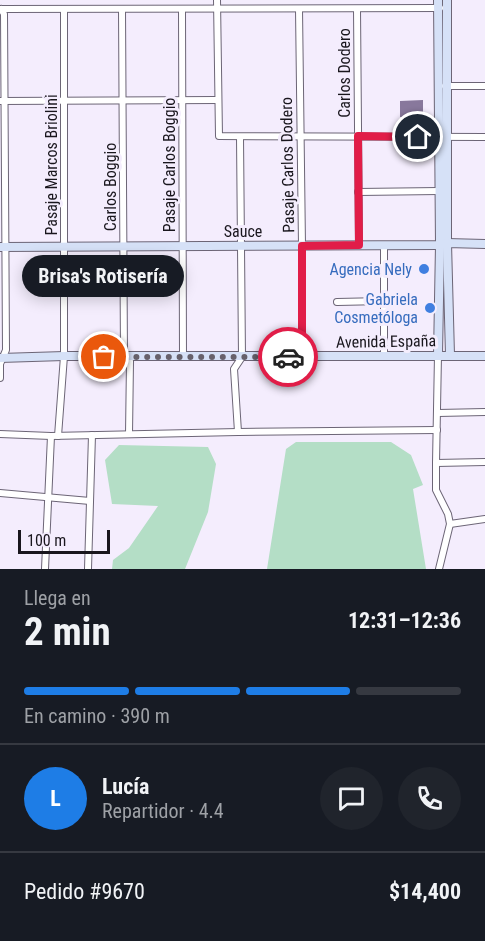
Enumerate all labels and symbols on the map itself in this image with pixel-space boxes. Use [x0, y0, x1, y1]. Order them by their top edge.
street label: Carlos Dodero [335, 28, 354, 118]
street label: Pasaje Marcos Briolini [42, 94, 61, 236]
street label: Pasaje Carlos Dodero [277, 97, 298, 233]
street label: Pasaje Carlos Boggio [160, 98, 179, 232]
pin [392, 111, 443, 162]
street label: Carlos Boggio [101, 143, 120, 231]
street label: Sauce [224, 222, 262, 241]
callout: Brisa's Rotisería [23, 255, 185, 297]
place label: Agencia Nely [329, 260, 412, 279]
marker: Agencia Nely [417, 262, 431, 276]
place label: Gabriela Cosmetóloga [334, 290, 418, 327]
marker: Gabriela Cosmetóloga [423, 301, 437, 315]
courier [258, 327, 318, 387]
pin [78, 331, 129, 382]
street label: Avenida España [336, 331, 436, 352]
scale bar [18, 527, 110, 554]

